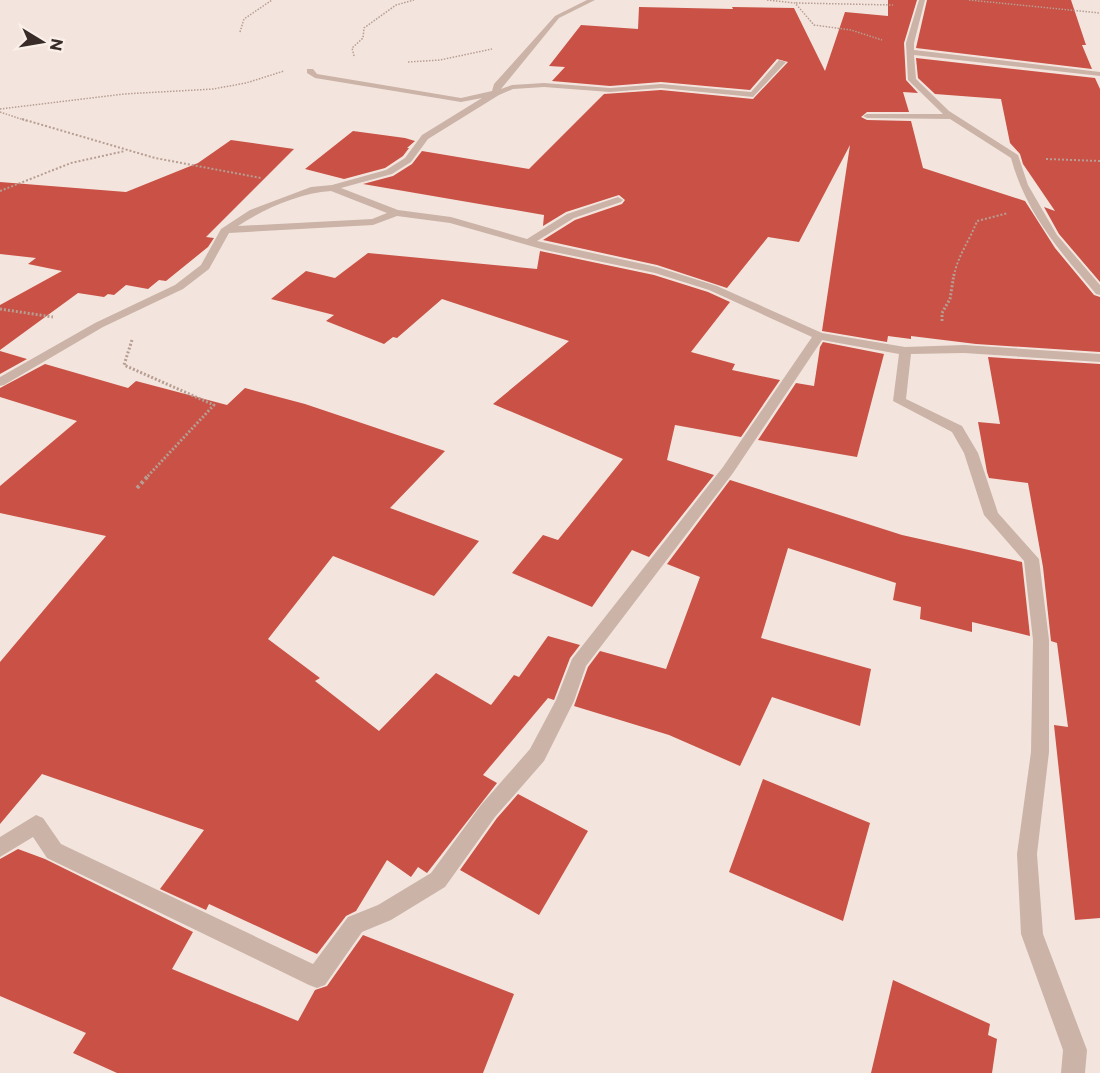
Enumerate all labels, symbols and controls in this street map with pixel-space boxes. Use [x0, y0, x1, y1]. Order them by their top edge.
north arrow [12, 12, 72, 72]
text: N [47, 37, 68, 53]

